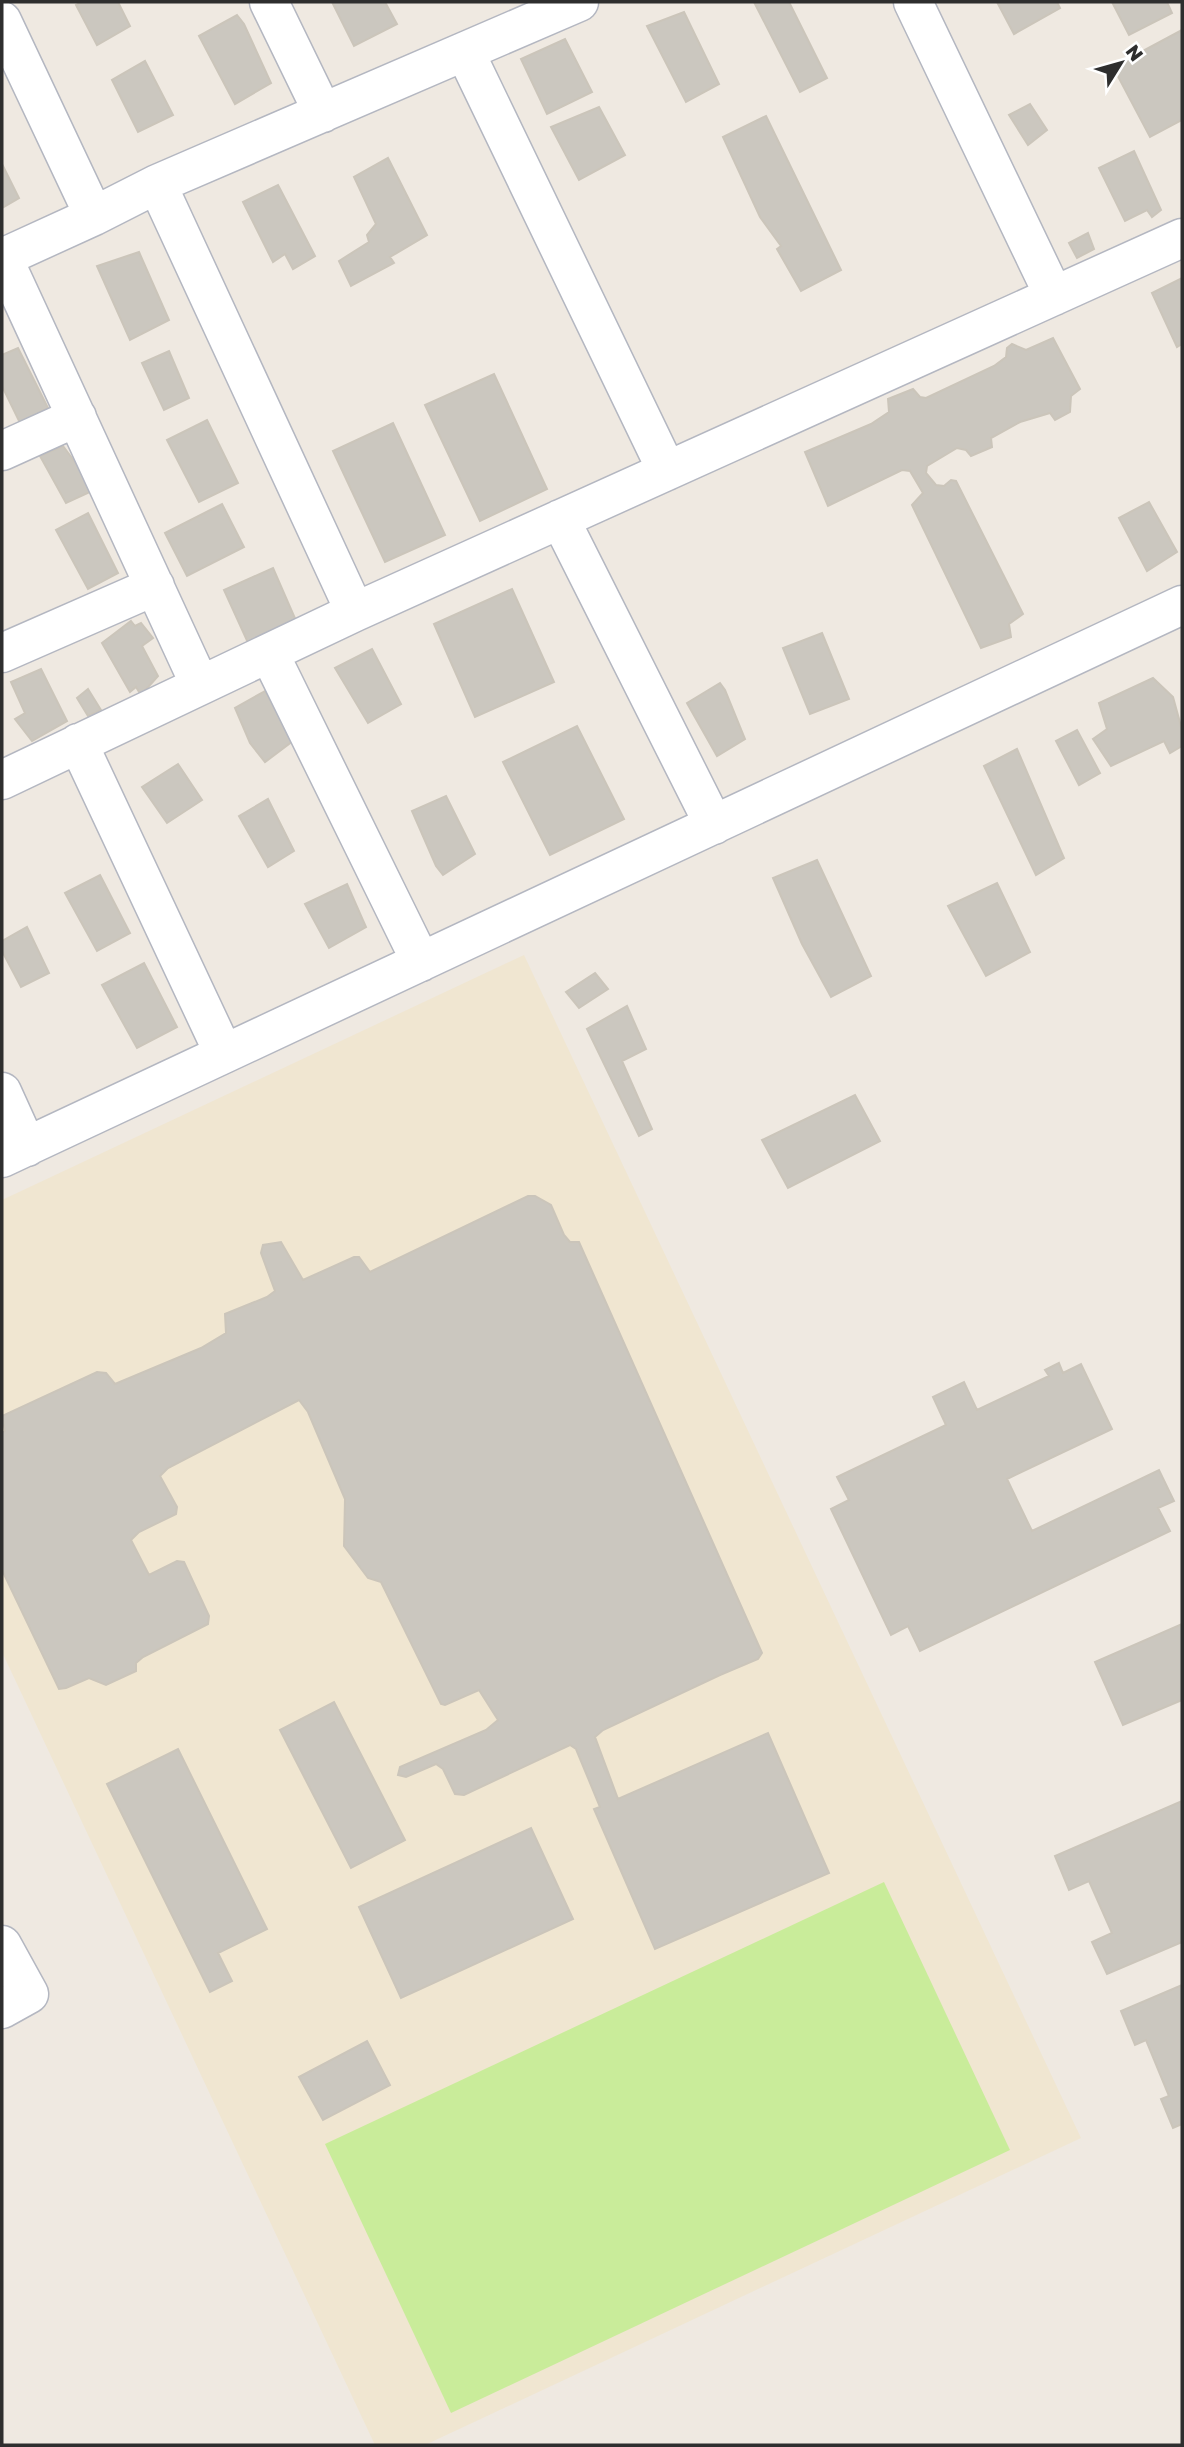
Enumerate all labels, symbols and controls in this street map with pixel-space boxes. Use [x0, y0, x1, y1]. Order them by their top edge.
north arrow [1086, 28, 1156, 98]
text: N [1121, 40, 1149, 65]

